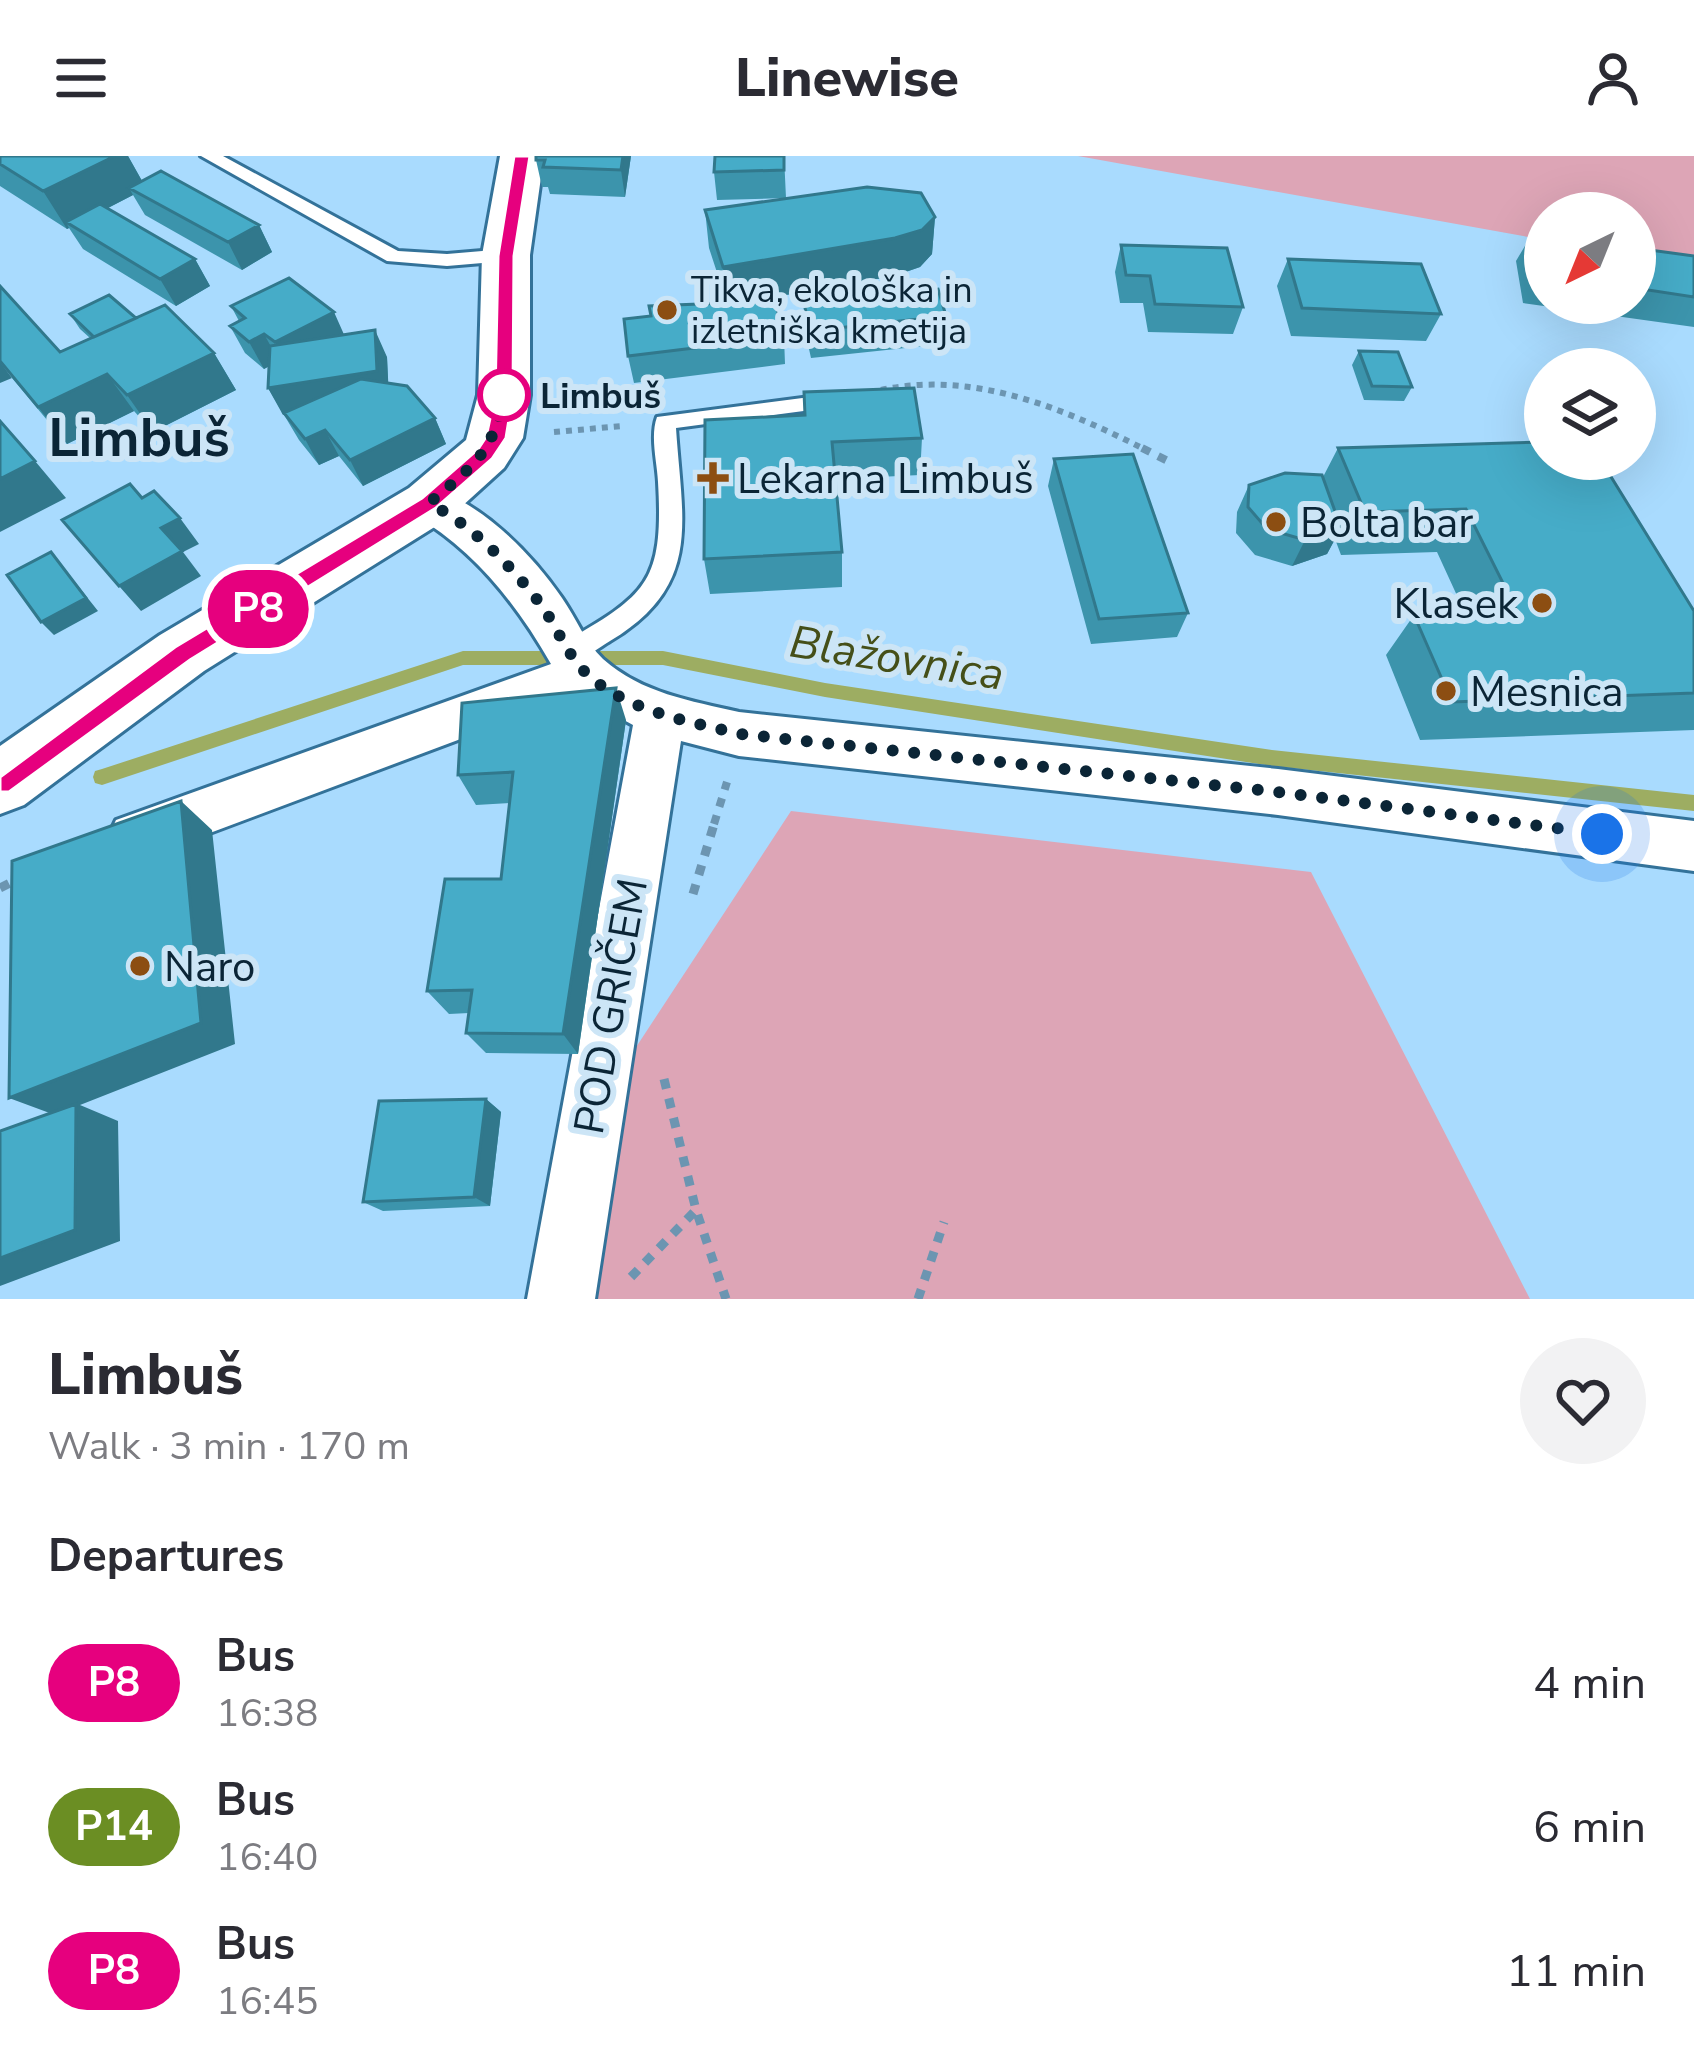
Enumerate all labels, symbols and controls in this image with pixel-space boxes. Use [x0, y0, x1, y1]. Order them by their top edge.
text: Linewise [735, 41, 959, 115]
icon: menu [48, 45, 114, 111]
icon: person [1580, 45, 1646, 111]
north arrow [1524, 192, 1656, 324]
map controls [1524, 192, 1656, 480]
place label: Tikva, ekološka in izletniška kmetija [691, 266, 973, 356]
marker: Tikva, ekološka in izletniška kmetija [654, 297, 680, 323]
button: layers [1524, 348, 1656, 480]
marker: Limbuš [479, 370, 529, 420]
place label: Limbuš [540, 372, 661, 421]
district label: Limbuš [48, 401, 230, 475]
place label: Lekarna Limbuš [737, 451, 1034, 508]
marker: Lekarna Limbuš [700, 465, 726, 491]
place label: Bolta bar [1300, 495, 1473, 552]
marker: Bolta bar [1263, 509, 1289, 535]
line badge: P8 [204, 570, 312, 648]
place label: Klasek [1394, 576, 1519, 633]
text: P8 [232, 580, 284, 637]
marker: Klasek [1529, 590, 1555, 616]
water label: Blažovnica [785, 611, 1008, 706]
place label: Mesnica [1470, 664, 1624, 721]
marker: Mesnica [1433, 678, 1459, 704]
your location [1572, 804, 1632, 864]
street label: POD GRIČEM [561, 874, 662, 1138]
place label: Naro [164, 939, 255, 996]
marker: Naro [127, 953, 153, 979]
text: Limbuš [48, 1336, 243, 1414]
button: heart [1520, 1338, 1646, 1464]
text: Walk · 3 min · 170 m [48, 1420, 410, 1473]
text: Departures [48, 1526, 284, 1587]
text: Bus [216, 1626, 295, 1687]
text: 4 min [1533, 1653, 1646, 1714]
text: P8 [88, 1654, 140, 1711]
text: 16:38 [216, 1687, 319, 1740]
text: Bus [216, 1770, 295, 1831]
text: 6 min [1533, 1797, 1646, 1858]
text: P14 [75, 1798, 153, 1855]
text: 16:40 [216, 1831, 319, 1884]
text: Bus [216, 1914, 295, 1975]
text: 11 min [1506, 1941, 1646, 2002]
text: P8 [88, 1942, 140, 1999]
text: 16:45 [216, 1975, 319, 2028]

